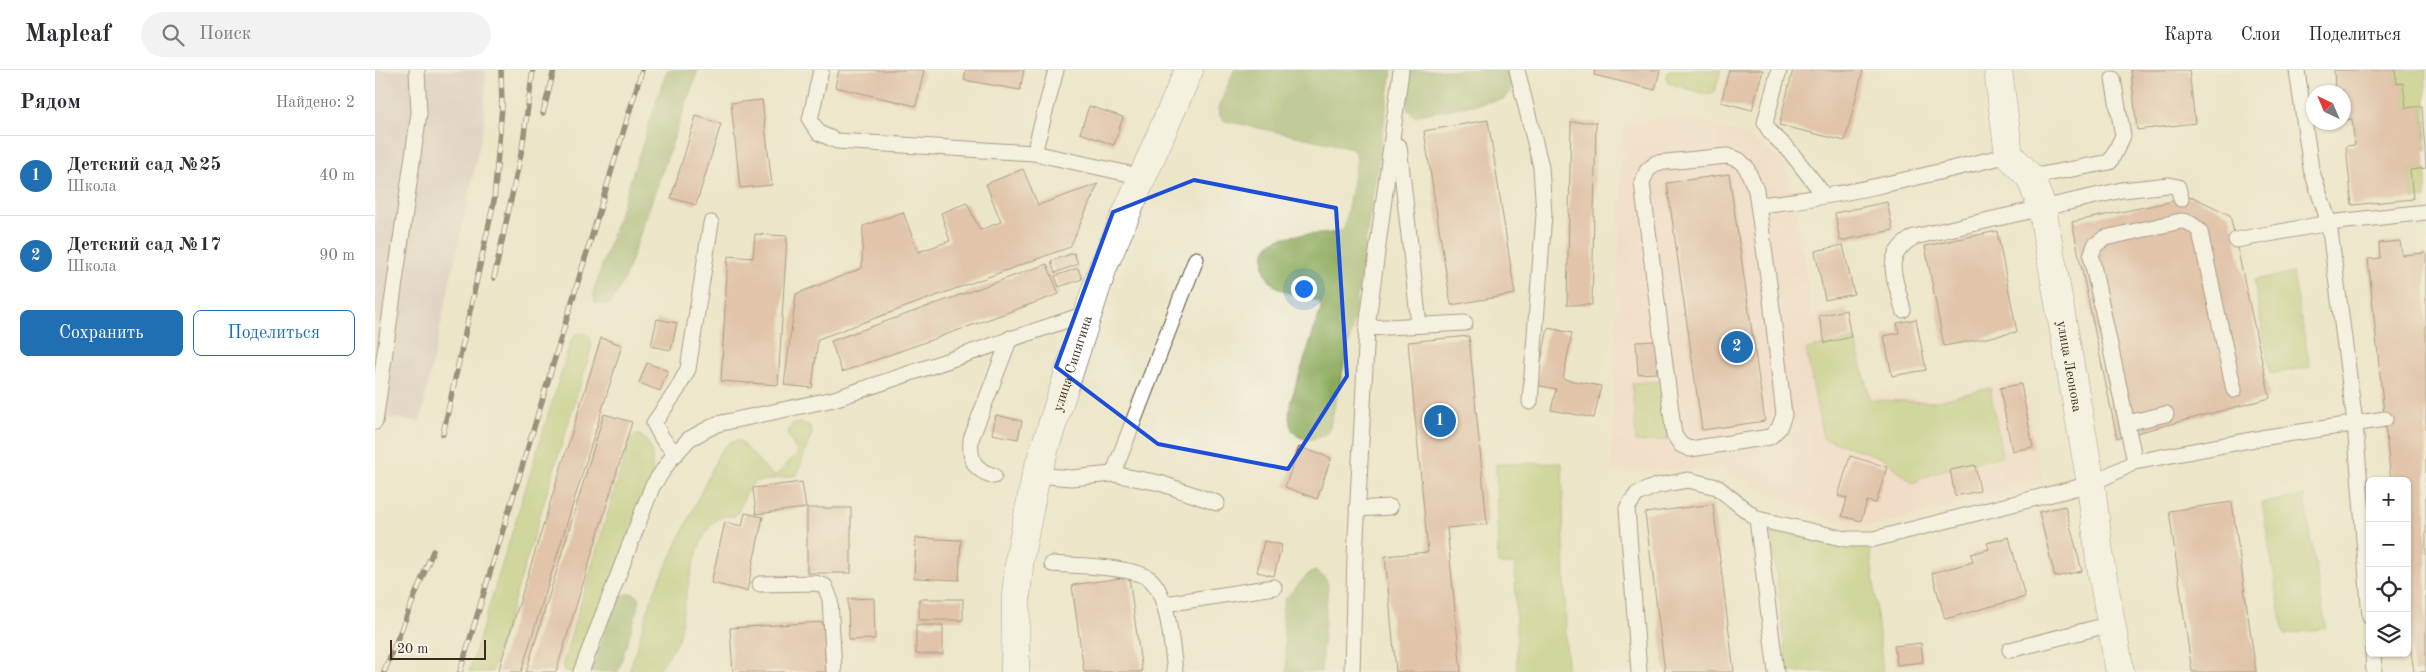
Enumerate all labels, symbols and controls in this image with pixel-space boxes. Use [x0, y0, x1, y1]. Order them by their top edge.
search box [141, 12, 491, 57]
icon: search [159, 21, 187, 49]
text: Mapleaf [25, 23, 111, 47]
text: Поиск [199, 25, 251, 44]
text: Карта [2164, 26, 2213, 44]
text: Слои [2241, 26, 2280, 44]
text: Поделиться [2308, 26, 2401, 44]
north arrow [2306, 85, 2351, 130]
text: Рядом [20, 92, 81, 113]
text: Найдено: 2 [276, 95, 355, 111]
text: Детский сад №25 [67, 156, 221, 175]
text: 1 [31, 168, 41, 184]
text: 40 m [319, 168, 355, 184]
text: Школа [67, 179, 117, 195]
text: Детский сад №17 [67, 236, 221, 255]
text: 2 [31, 248, 41, 264]
text: 90 m [319, 248, 355, 264]
text: Школа [67, 259, 117, 275]
your location [1291, 276, 1317, 302]
button: Сохранить [20, 310, 183, 356]
button: Поделиться [193, 310, 355, 356]
street label: улица Сипягина [1051, 314, 1095, 413]
street label: улица Леонова [2054, 320, 2084, 413]
pin: 2 [1721, 328, 1753, 366]
pin: 1 [1424, 402, 1456, 440]
map controls [2366, 477, 2411, 657]
button: + [2366, 477, 2411, 522]
button: − [2366, 522, 2411, 567]
button: locate [2366, 567, 2411, 612]
button: layers [2366, 612, 2411, 657]
scale bar [390, 637, 486, 660]
text: 20 m [397, 642, 428, 656]

